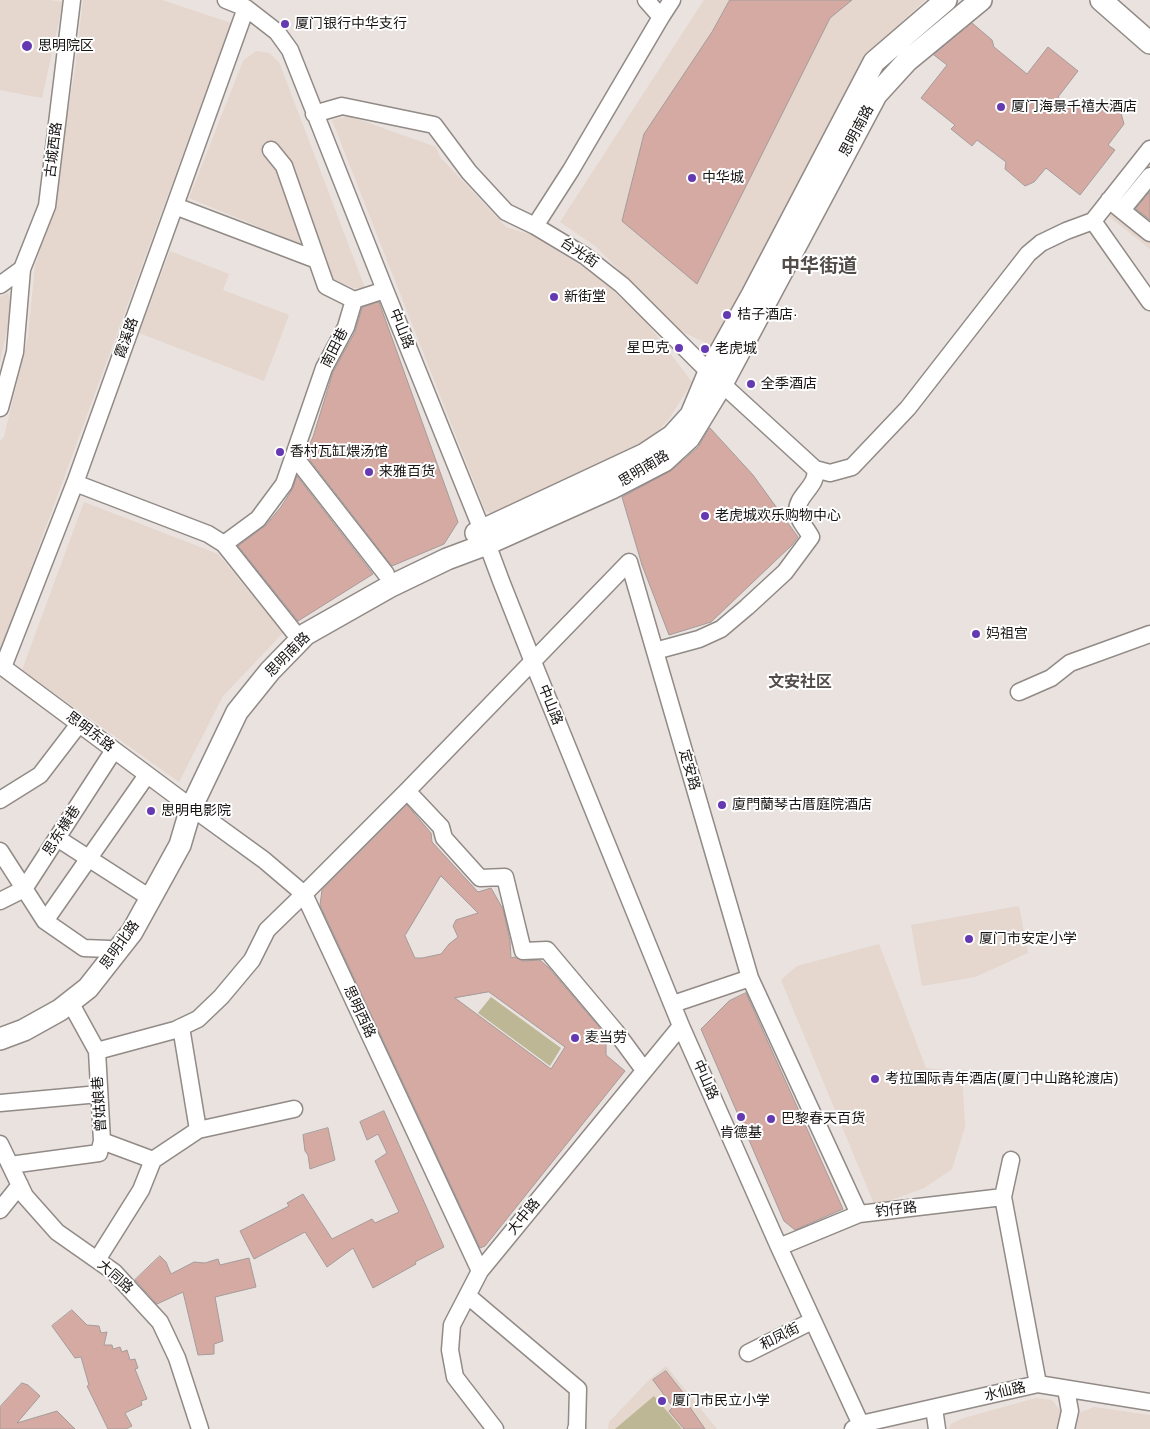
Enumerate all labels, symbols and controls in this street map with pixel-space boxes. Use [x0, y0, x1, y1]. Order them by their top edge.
place label: 厦门银行中华支行 [295, 16, 407, 32]
marker: 厦门银行中华支行 [279, 18, 291, 30]
place label: 思明院区 [38, 38, 94, 54]
marker: 思明院区 [20, 39, 34, 53]
place label: 厦门海景千禧大酒店 [1011, 99, 1137, 115]
marker: 厦门海景千禧大酒店 [995, 101, 1007, 113]
street label: 思明南路 [836, 102, 878, 160]
street label: 古城西路 [42, 121, 66, 179]
place label: 中华城 [702, 170, 744, 186]
marker: 中华城 [686, 172, 698, 184]
street label: 台光街 [557, 234, 601, 272]
district label: 中华街道 [781, 256, 857, 278]
place label: 新街堂 [564, 289, 606, 305]
marker: 新街堂 [548, 291, 560, 303]
street label: 中山路 [385, 306, 417, 352]
place label: 桔子酒店· [737, 307, 798, 323]
marker: 桔子酒店· [721, 309, 733, 321]
street label: 霞溪路 [112, 315, 142, 361]
street label: 南田巷 [318, 325, 352, 371]
place label: 星巴克 [627, 340, 669, 356]
place label: 老虎城 [715, 341, 757, 357]
marker: 星巴克 [673, 342, 685, 354]
marker: 老虎城 [699, 343, 711, 355]
place label: 全季酒店 [761, 376, 817, 392]
marker: 全季酒店 [745, 378, 757, 390]
place label: 香村瓦缸煨汤馆 [290, 444, 388, 460]
marker: 香村瓦缸煨汤馆 [274, 446, 286, 458]
street label: 思明南路 [616, 447, 672, 491]
place label: 来雅百货 [379, 464, 435, 480]
marker: 来雅百货 [363, 466, 375, 478]
place label: 老虎城欢乐购物中心 [715, 508, 841, 524]
marker: 老虎城欢乐购物中心 [699, 510, 711, 522]
place label: 妈祖宫 [986, 626, 1028, 642]
marker: 妈祖宫 [970, 628, 982, 640]
street label: 思明南路 [262, 629, 314, 681]
district label: 文安社区 [768, 673, 832, 693]
street label: 中山路 [534, 682, 566, 728]
street label: 思明东路 [63, 708, 117, 756]
street label: 定安路 [675, 747, 703, 793]
place label: 廈門蘭琴古厝庭院酒店 [732, 797, 872, 813]
marker: 廈門蘭琴古厝庭院酒店 [716, 799, 728, 811]
street label: 思东横巷 [40, 803, 84, 859]
place label: 思明电影院 [161, 803, 231, 819]
marker: 思明电影院 [145, 805, 157, 817]
street label: 思明北路 [97, 917, 143, 973]
place label: 厦门市安定小学 [979, 931, 1077, 947]
marker: 厦门市安定小学 [963, 933, 975, 945]
street label: 思明西路 [340, 983, 378, 1041]
place label: 麦当劳 [585, 1030, 627, 1046]
marker: 麦当劳 [569, 1032, 581, 1044]
street label: 中山路 [689, 1057, 721, 1103]
place label: 考拉国际青年酒店(厦门中山路轮渡店) [885, 1071, 1118, 1087]
marker: 考拉国际青年酒店(厦门中山路轮渡店) [869, 1073, 881, 1085]
street label: 曾姑娘巷 [90, 1075, 110, 1133]
marker: 肯德基 [735, 1111, 747, 1123]
place label: 巴黎春天百货 [781, 1111, 865, 1127]
marker: 巴黎春天百货 [765, 1113, 777, 1125]
place label: 肯德基 [720, 1125, 762, 1141]
street label: 大中路 [504, 1195, 544, 1239]
street label: 钓仔路 [874, 1199, 918, 1221]
street label: 大同路 [94, 1257, 136, 1297]
street label: 和凤街 [757, 1320, 803, 1354]
street label: 水仙路 [983, 1379, 1027, 1405]
place label: 厦门市民立小学 [672, 1393, 770, 1409]
marker: 厦门市民立小学 [656, 1395, 668, 1407]

